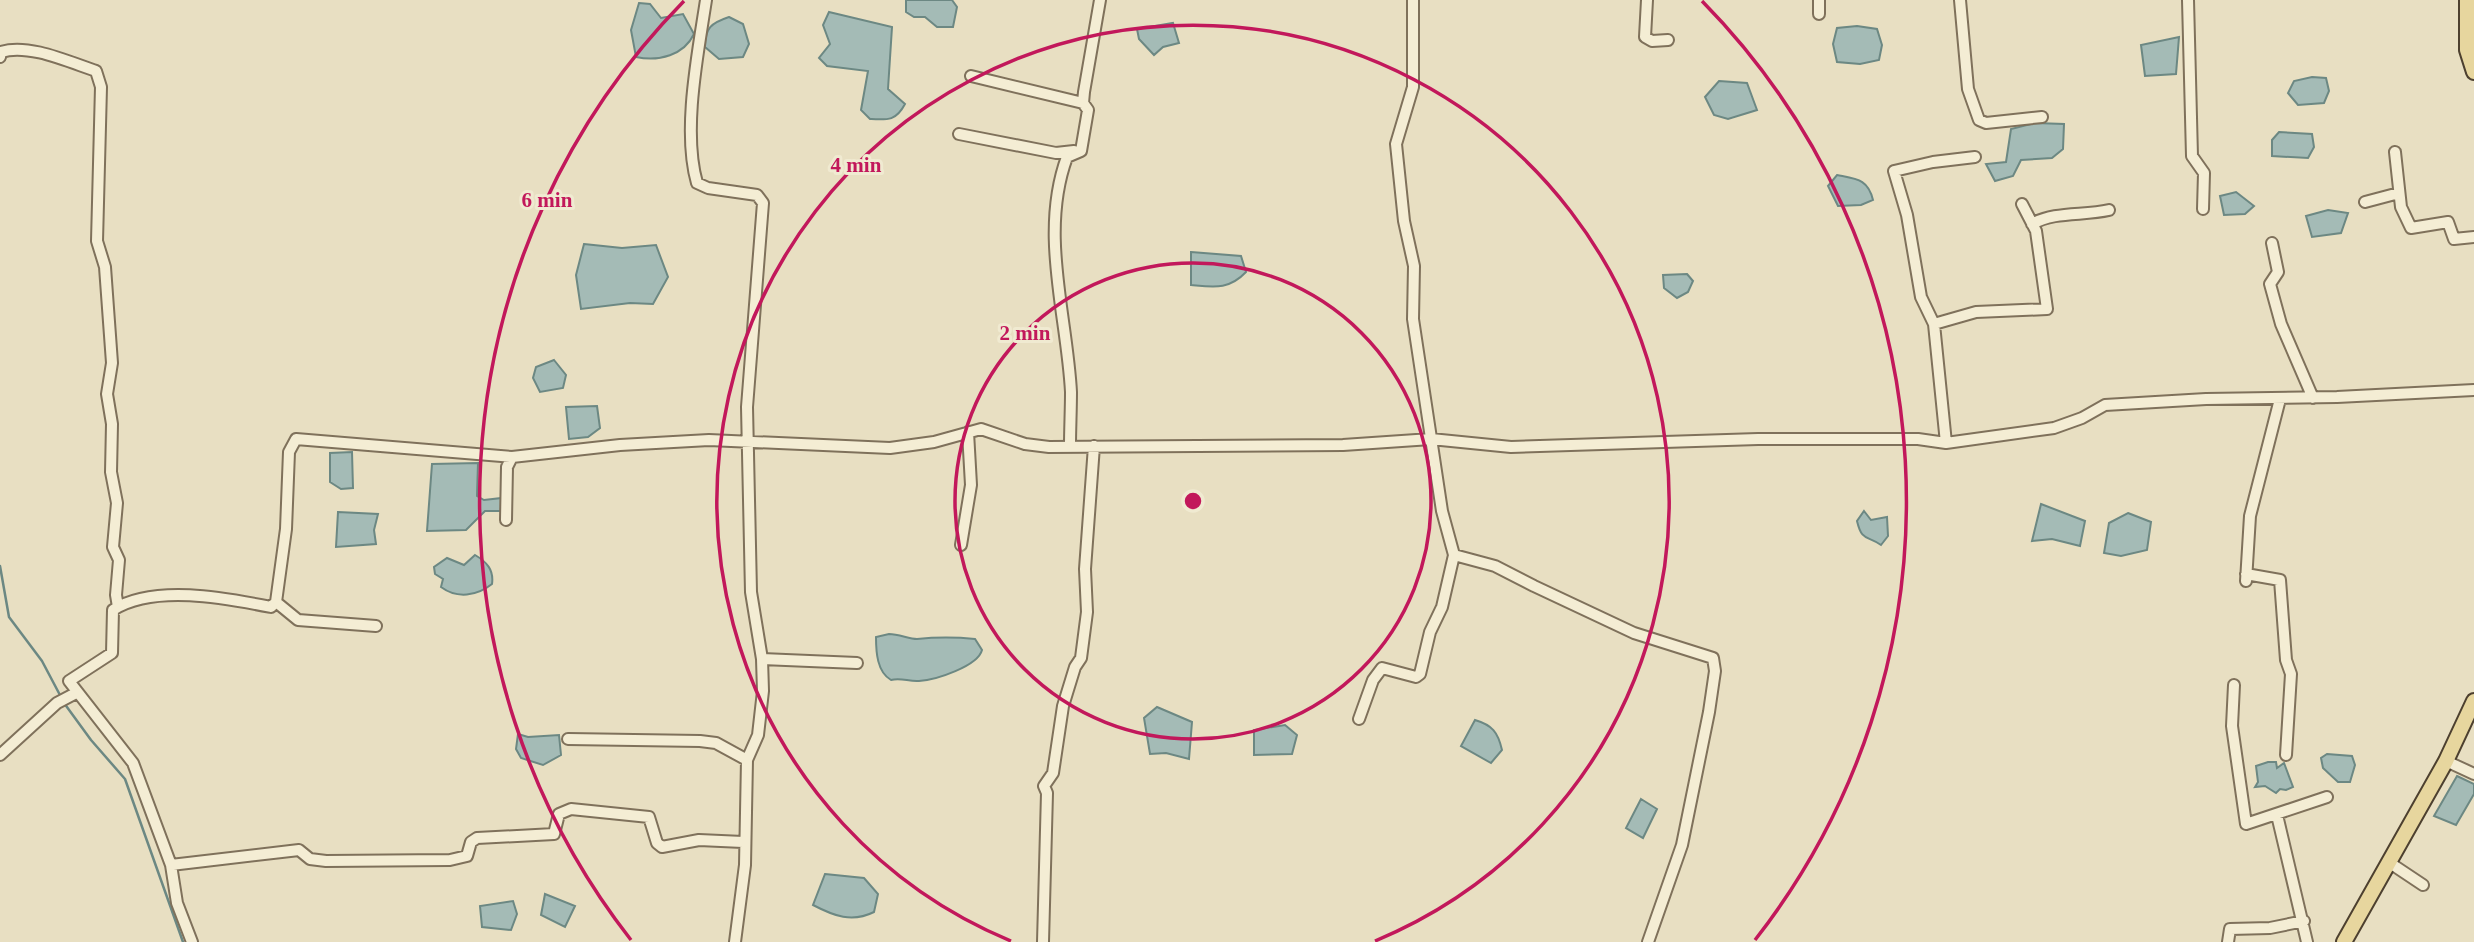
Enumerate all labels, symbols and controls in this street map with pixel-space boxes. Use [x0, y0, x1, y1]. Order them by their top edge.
text: 4 min [831, 153, 882, 177]
text: 6 min [522, 188, 573, 212]
text: 2 min [1000, 321, 1051, 345]
centre of rings [1181, 489, 1205, 513]

